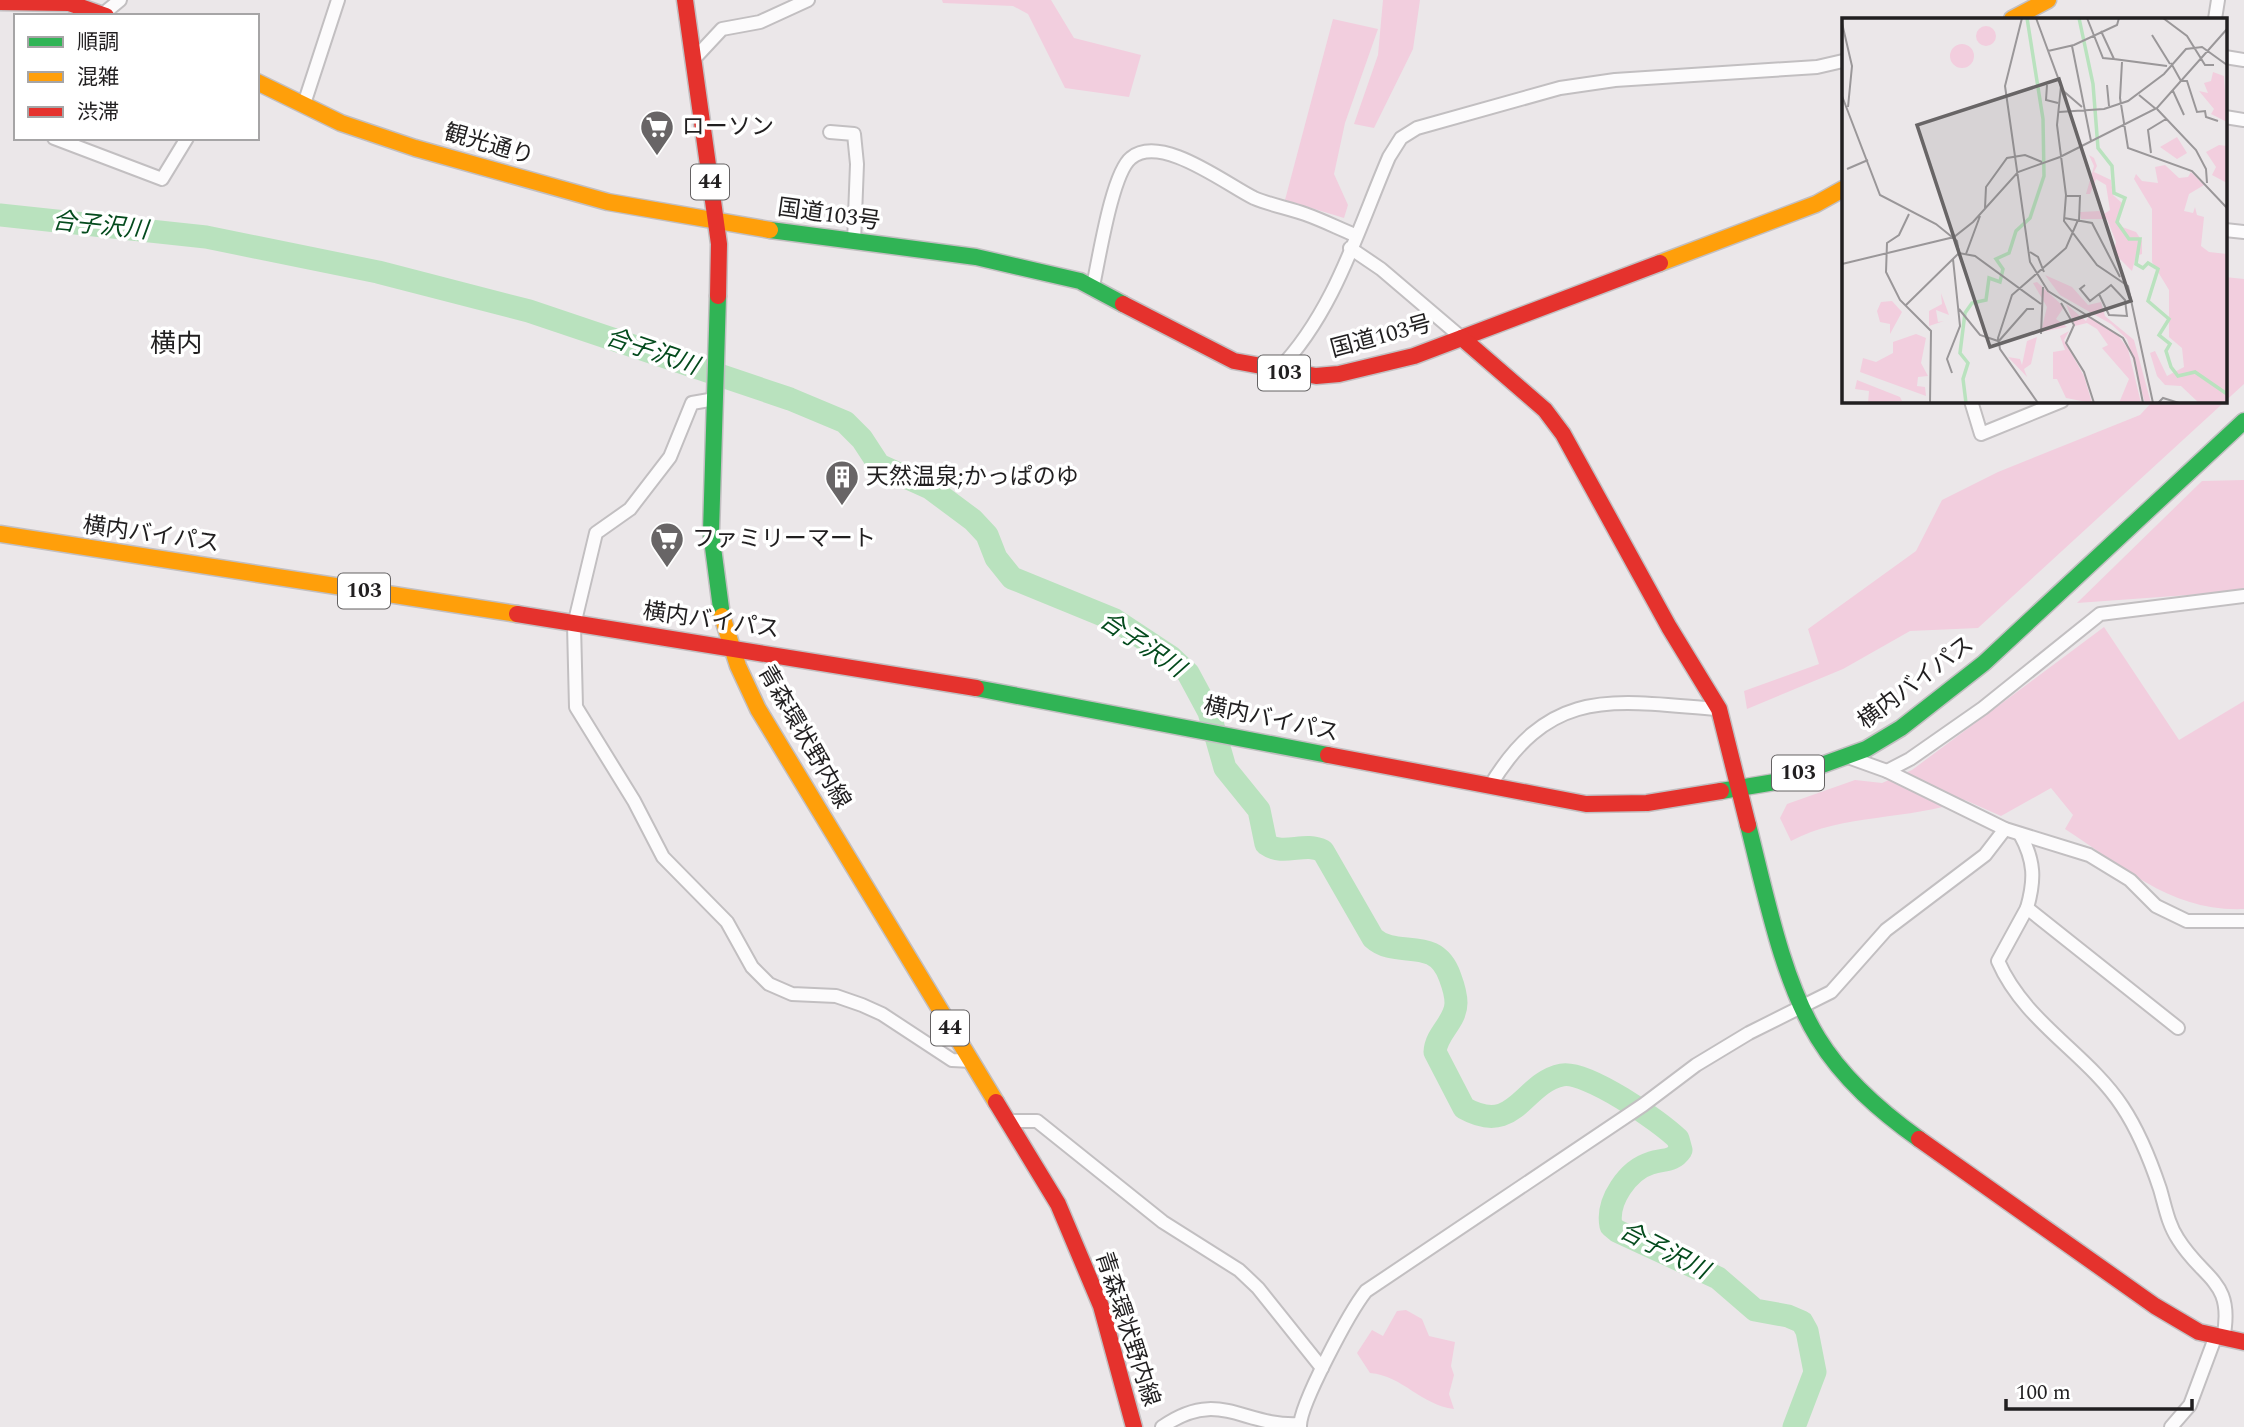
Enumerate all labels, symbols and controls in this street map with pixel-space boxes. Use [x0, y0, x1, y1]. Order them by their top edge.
legend [14, 14, 259, 140]
inset map [1842, 18, 2226, 402]
text: 順調 [77, 27, 119, 59]
text: 混雑 [77, 62, 119, 94]
text: 渋滞 [77, 97, 119, 129]
supermarket icon: ローソン [638, 108, 676, 157]
place label: ローソン [682, 110, 774, 145]
street label: 観光通り [440, 115, 538, 175]
road number: 44 [691, 164, 729, 200]
street label: 国道103号 [775, 190, 883, 240]
water label: 合子沢川 [50, 203, 153, 249]
street label: 国道103号 [1326, 307, 1436, 367]
water label: 合子沢川 [601, 319, 706, 386]
district label: 横内 [150, 324, 202, 364]
road number: 103 [1258, 356, 1310, 390]
building icon: 天然温泉;かっぱのゆ [823, 458, 861, 507]
place label: 天然温泉;かっぱのゆ [866, 460, 1079, 495]
street label: 横内バイパス [80, 508, 222, 562]
supermarket icon: ファミリーマート [648, 520, 686, 569]
place label: ファミリーマート [692, 522, 876, 557]
road number: 103 [338, 574, 390, 608]
street label: 横内バイパス [640, 594, 782, 648]
water label: 合子沢川 [1092, 603, 1194, 688]
street label: 横内バイパス [1851, 628, 1981, 738]
street label: 青森環状野内線 [749, 659, 859, 815]
street label: 横内バイパス [1200, 689, 1342, 751]
road number: 103 [1772, 756, 1824, 790]
road number: 44 [931, 1010, 969, 1046]
water label: 合子沢川 [1613, 1213, 1718, 1290]
street label: 青森環状野内線 [1085, 1247, 1169, 1411]
scale bar [2006, 1368, 2192, 1412]
text: 100 m [2016, 1377, 2071, 1409]

